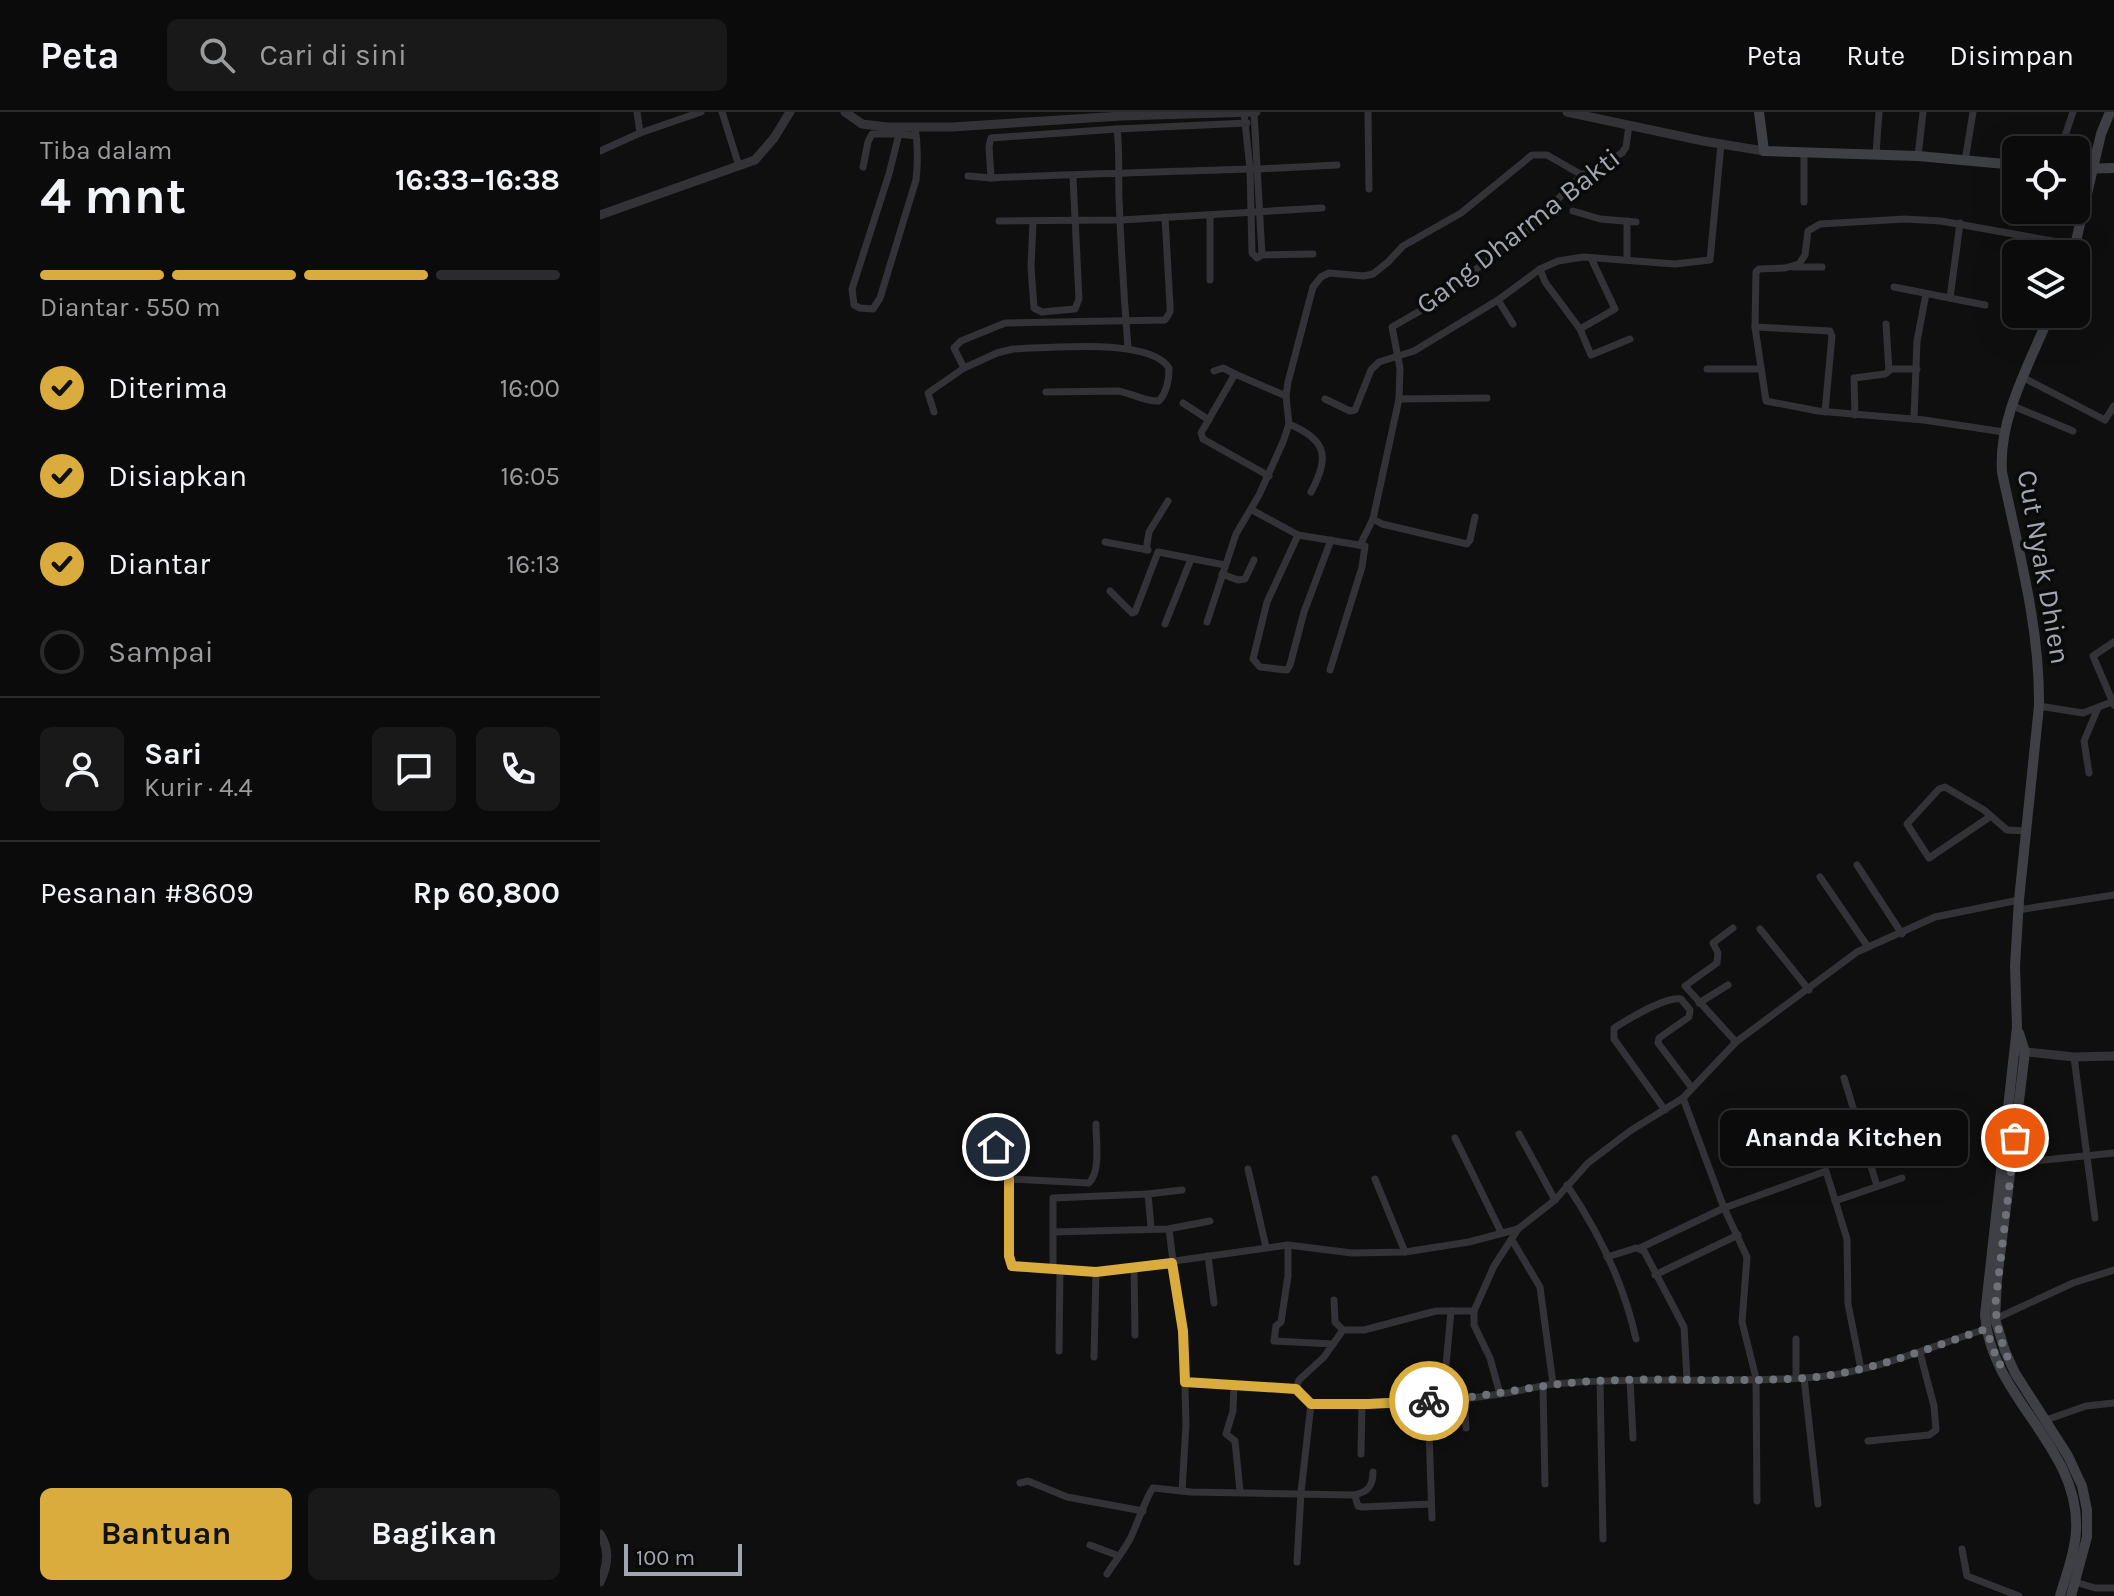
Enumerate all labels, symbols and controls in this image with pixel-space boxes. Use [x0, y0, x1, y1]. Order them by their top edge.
search box [167, 19, 727, 91]
text: Peta [40, 33, 119, 78]
icon: search [195, 33, 239, 77]
text: Cari di sini [259, 37, 407, 73]
text: Peta [1746, 39, 1802, 72]
text: Rute [1846, 39, 1905, 72]
text: Disimpan [1949, 39, 2074, 72]
text: Tiba dalam [40, 135, 172, 166]
map controls [2002, 136, 2090, 328]
button: locate [2002, 136, 2090, 224]
street label: Gang Dharma Bakti [1410, 141, 1626, 321]
text: 16:33–16:38 [395, 162, 560, 198]
text: 4 mnt [40, 165, 186, 226]
button: layers [2002, 240, 2090, 328]
text: Diantar · 550 m [40, 292, 221, 323]
icon: check [40, 366, 84, 410]
text: Diterima [108, 370, 228, 406]
text: 16:00 [500, 373, 560, 404]
icon: check [40, 454, 84, 498]
text: Disiapkan [108, 458, 247, 494]
text: 16:05 [500, 461, 560, 492]
street label: Cut Nyak Dhien [2011, 467, 2077, 667]
icon: check [40, 542, 84, 586]
text: Diantar [108, 546, 210, 582]
text: 16:13 [507, 549, 560, 580]
text: Sampai [108, 634, 214, 670]
button: person [40, 727, 124, 811]
button: chat [372, 727, 456, 811]
button: phone [476, 727, 560, 811]
text: Sari [144, 736, 202, 772]
text: Kurir · 4.4 [144, 772, 253, 803]
text: Pesanan #8609 [40, 875, 254, 911]
text: Rp 60,800 [413, 875, 560, 911]
pin [1981, 1104, 2049, 1172]
callout: Ananda Kitchen [1719, 1110, 1967, 1166]
pin [962, 1113, 1030, 1181]
icon: bag [1993, 1116, 2037, 1160]
text: Ananda Kitchen [1745, 1122, 1943, 1153]
icon: home [974, 1125, 1018, 1169]
courier [1389, 1361, 1469, 1441]
icon: bike [1407, 1379, 1451, 1423]
button: Bantuan [40, 1488, 292, 1580]
button: Bagikan [308, 1488, 560, 1580]
scale bar [624, 1540, 742, 1576]
text: 100 m [636, 1545, 695, 1571]

